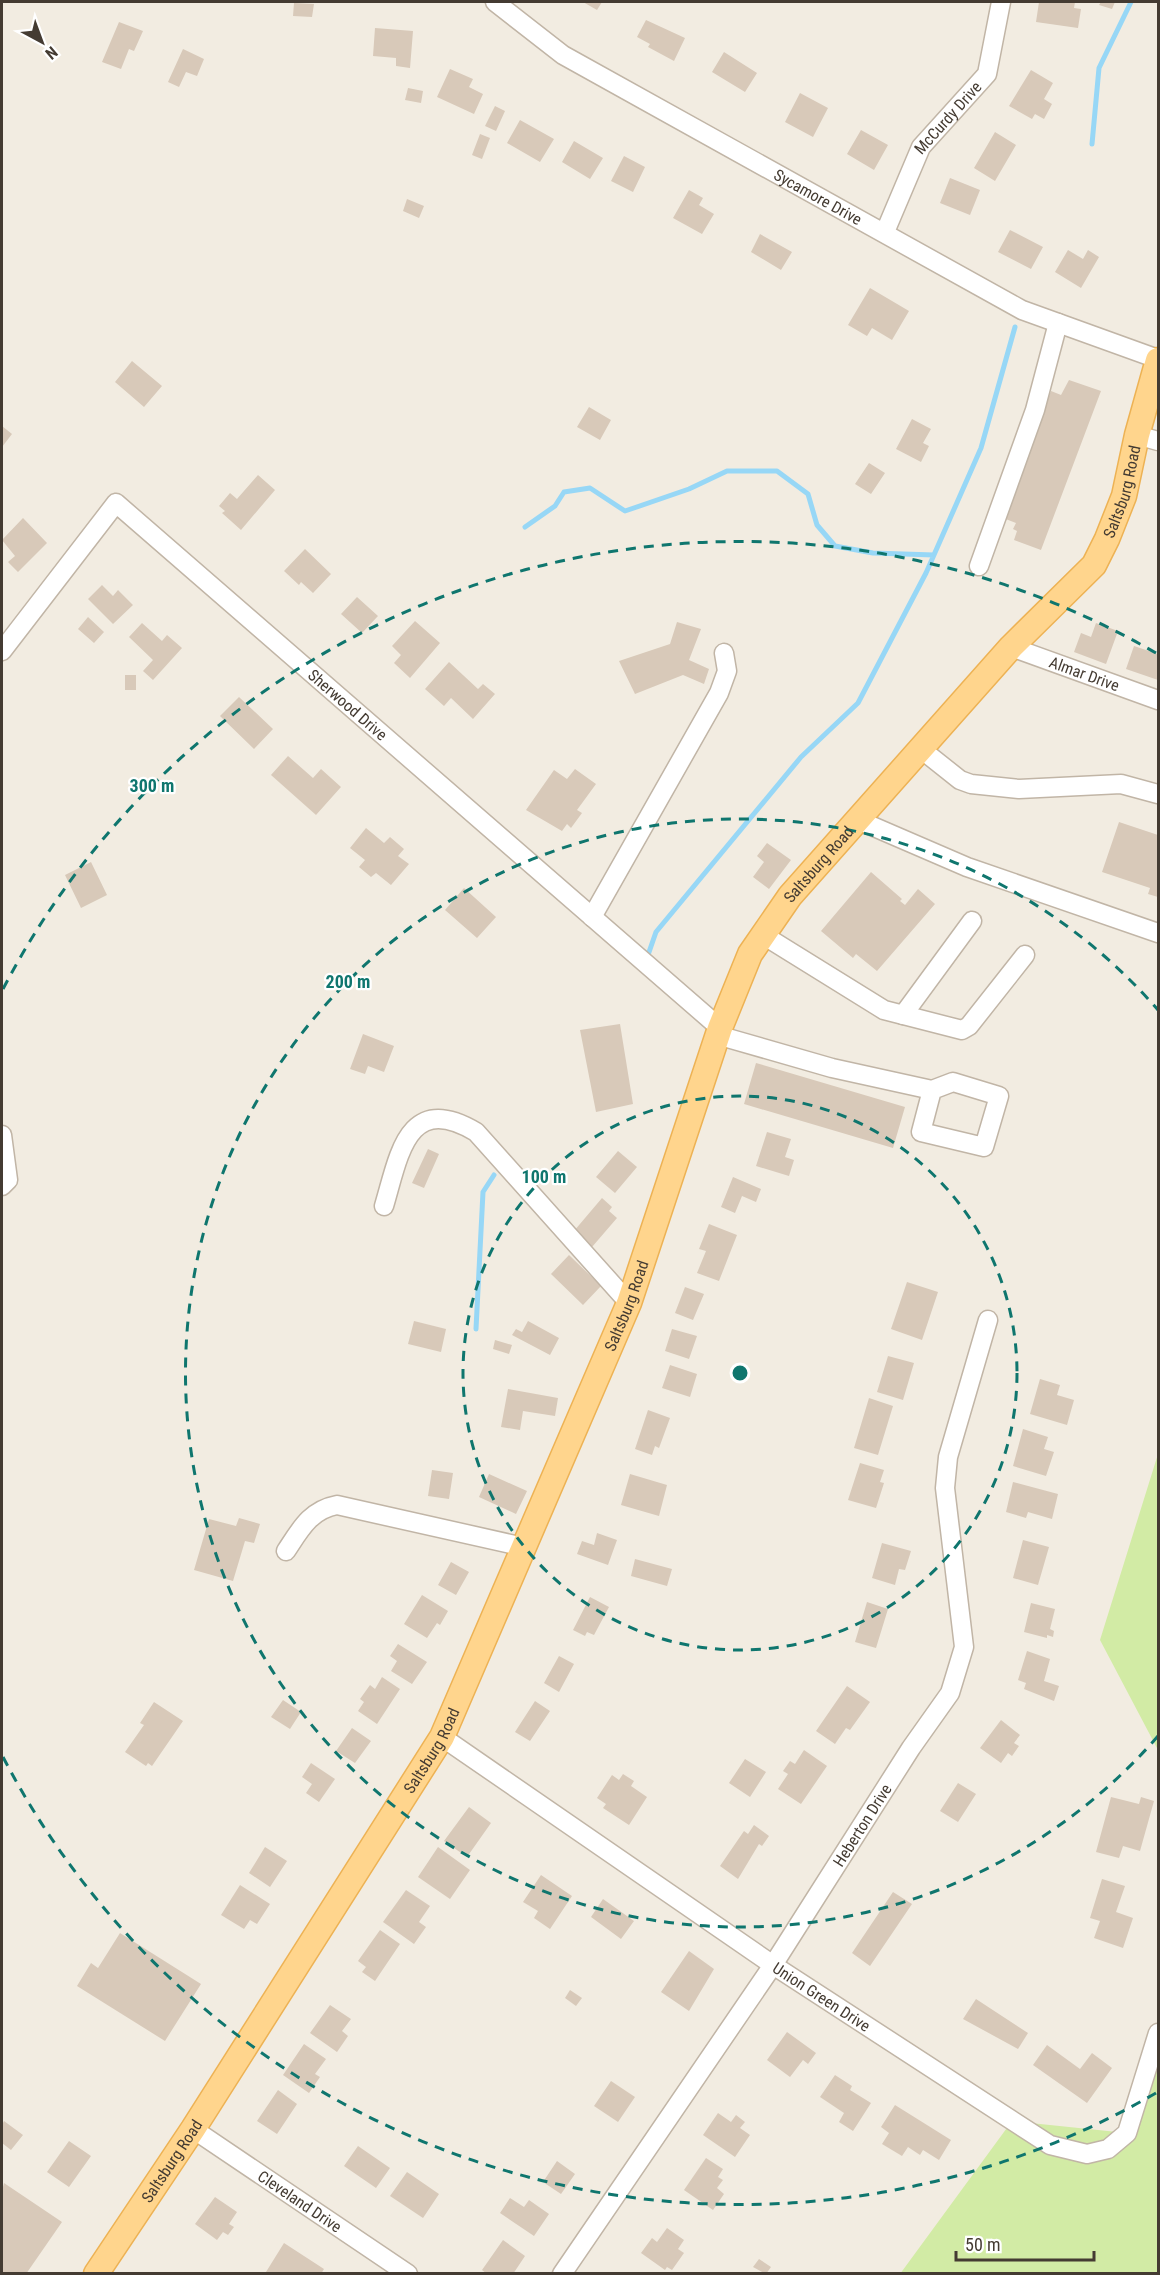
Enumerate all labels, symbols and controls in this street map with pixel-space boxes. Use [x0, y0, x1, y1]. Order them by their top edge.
north arrow [12, 12, 72, 72]
text: N [42, 43, 61, 63]
street label: McCurdy Drive [910, 78, 986, 158]
street label: Sycamore Drive [770, 165, 865, 229]
street label: Saltsburg Road [1099, 444, 1145, 541]
street label: Almar Drive [1047, 653, 1122, 695]
street label: Sherwood Drive [304, 665, 391, 744]
text: 300 m [130, 775, 174, 796]
street label: Saltsburg Road [780, 822, 858, 906]
text: 200 m [326, 971, 370, 992]
text: 100 m [522, 1166, 566, 1187]
street label: Saltsburg Road [600, 1258, 652, 1354]
centre of rings [730, 1363, 750, 1383]
street label: Saltsburg Road [400, 1705, 463, 1797]
street label: Heberton Drive [829, 1781, 896, 1870]
street label: Union Green Drive [769, 1958, 874, 2036]
street label: Saltsburg Road [138, 2116, 206, 2206]
street label: Cleveland Drive [254, 2167, 345, 2237]
scale bar [956, 2224, 1094, 2262]
text: 50 m [965, 2234, 1000, 2255]

